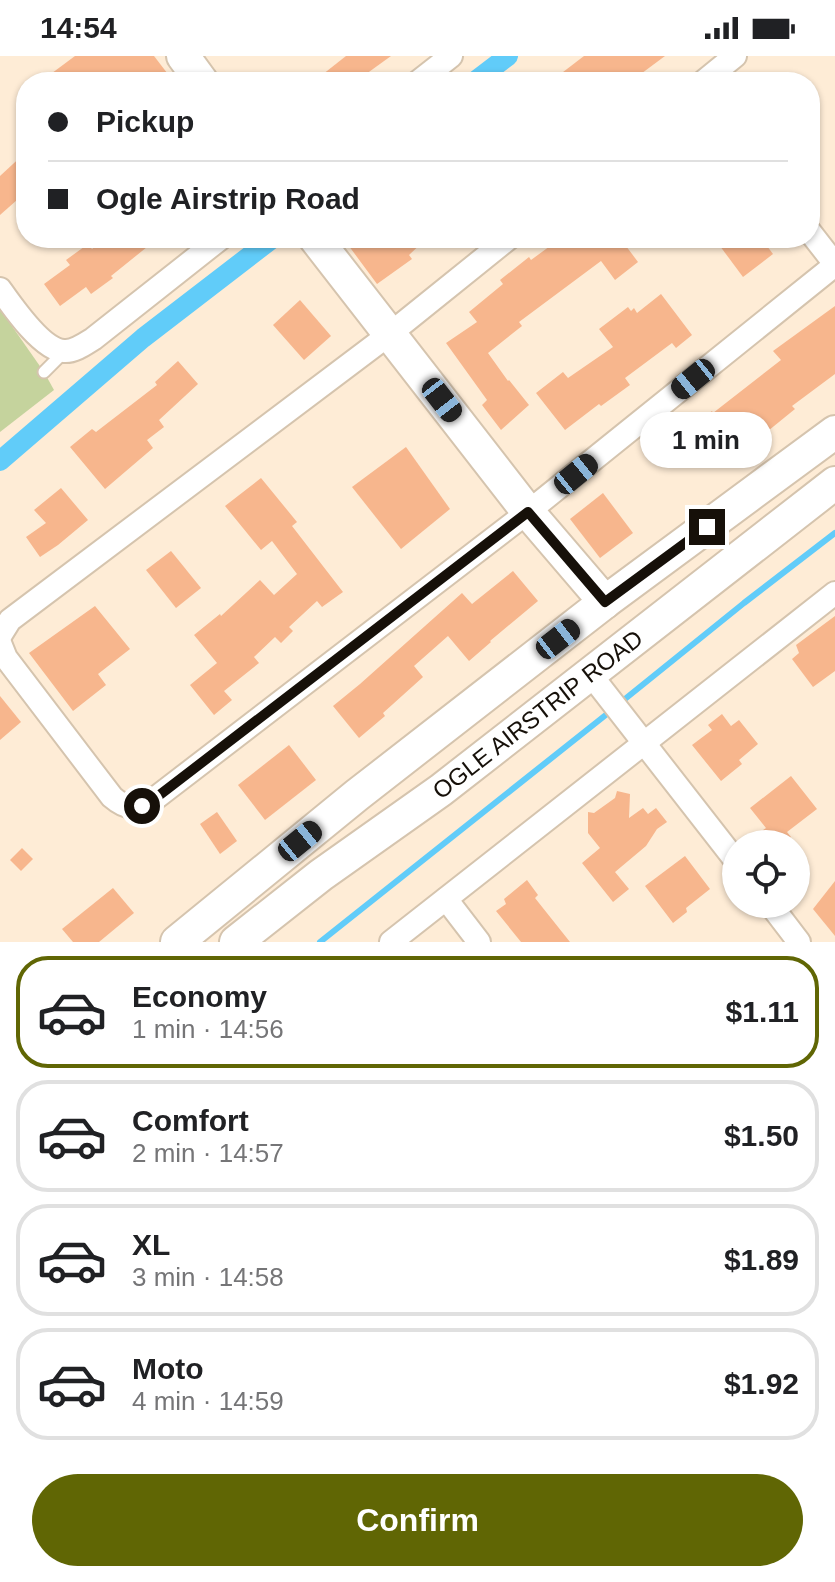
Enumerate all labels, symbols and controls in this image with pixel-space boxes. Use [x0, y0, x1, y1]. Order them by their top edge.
text: 14:54 [40, 11, 117, 44]
text: Pickup [96, 105, 194, 138]
text: Ogle Airstrip Road [96, 182, 360, 215]
car [667, 355, 719, 403]
car [418, 374, 466, 426]
callout: 1 min [641, 411, 773, 467]
text: 1 min [672, 425, 740, 455]
car [550, 450, 602, 498]
route end [689, 509, 725, 545]
car [532, 615, 584, 663]
street label: OGLE AIRSTRIP ROAD [427, 624, 648, 804]
route start [124, 788, 160, 824]
car [274, 817, 326, 865]
map controls [722, 830, 810, 918]
button: locate [722, 830, 810, 918]
icon: car [36, 976, 108, 1048]
text: Economy [132, 980, 267, 1013]
text: $1.11 [726, 995, 799, 1028]
text: 1 min · 14:56 [132, 1014, 284, 1044]
icon: car [36, 1100, 108, 1172]
text: Comfort [132, 1104, 249, 1137]
text: $1.50 [724, 1119, 799, 1152]
text: 2 min · 14:57 [132, 1138, 284, 1168]
icon: car [36, 1224, 108, 1296]
text: XL [132, 1228, 170, 1261]
text: $1.89 [724, 1243, 799, 1276]
text: 3 min · 14:58 [132, 1262, 284, 1292]
icon: car [36, 1348, 108, 1420]
text: Moto [132, 1352, 204, 1385]
text: $1.92 [724, 1367, 799, 1400]
text: 4 min · 14:59 [132, 1386, 284, 1416]
button: Confirm [32, 1474, 803, 1566]

